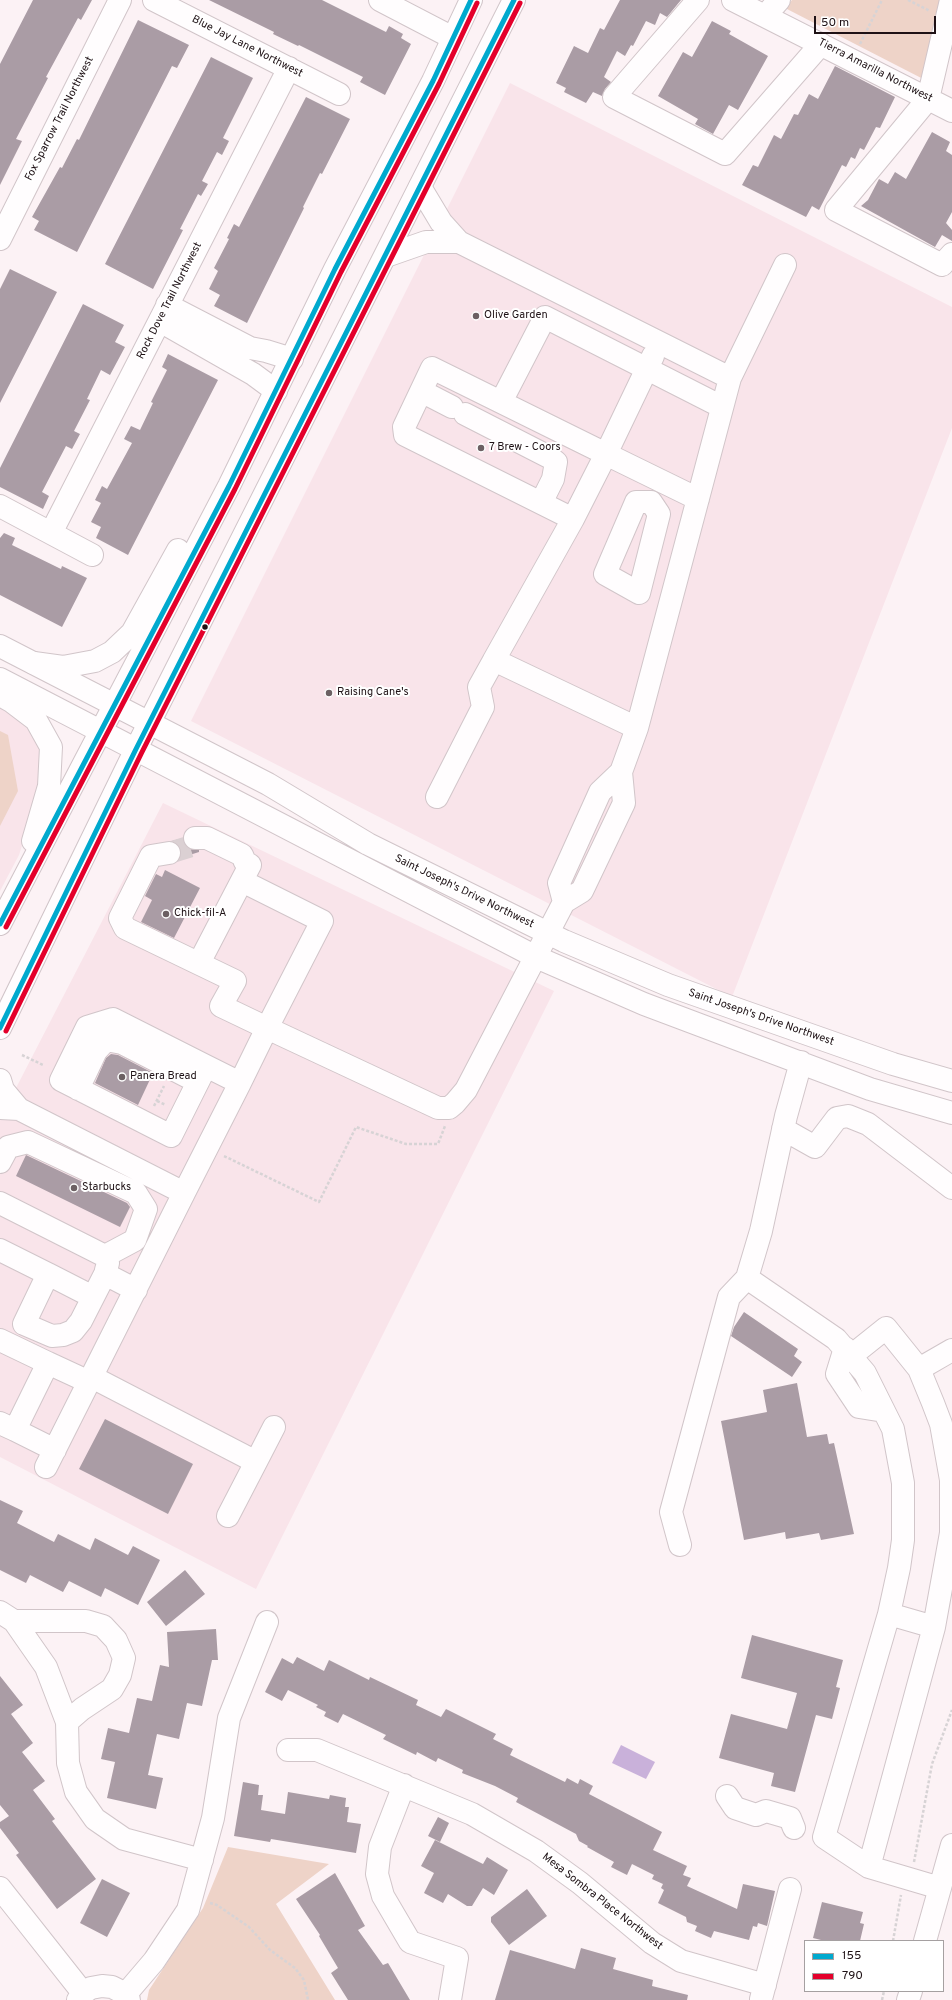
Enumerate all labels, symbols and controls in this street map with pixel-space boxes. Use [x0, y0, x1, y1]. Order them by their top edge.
scale bar [816, 8, 938, 34]
street label: Blue Jay Lane Northwest [189, 13, 305, 81]
text: 50 m [821, 15, 849, 31]
street label: Tierra Amarilla Northwest [815, 36, 935, 106]
street label: Fox Sparrow Trail Northwest [23, 55, 97, 183]
street label: Rock Dove Trail Northwest [135, 240, 205, 362]
place label: Olive Garden [484, 309, 548, 323]
marker: Olive Garden [471, 311, 481, 321]
place label: 7 Brew - Coors [489, 441, 561, 455]
marker: 7 Brew - Coors [476, 443, 486, 453]
unlabelled marker [200, 622, 210, 632]
place label: Raising Cane's [337, 686, 409, 700]
marker: Raising Cane's [324, 688, 334, 698]
street label: Saint Joseph's Drive Northwest [392, 852, 536, 932]
place label: Chick-fil-A [174, 907, 227, 921]
marker: Chick-fil-A [161, 909, 171, 919]
street label: Saint Joseph's Drive Northwest [686, 987, 836, 1049]
place label: Panera Bread [130, 1070, 197, 1084]
marker: Panera Bread [117, 1072, 127, 1082]
place label: Starbucks [82, 1181, 131, 1195]
marker: Starbucks [69, 1183, 79, 1193]
street label: Mesa Sombra Place Northwest [539, 1851, 665, 1953]
legend [804, 1940, 944, 1992]
text: 155 [842, 1948, 861, 1964]
text: 790 [842, 1968, 863, 1984]

